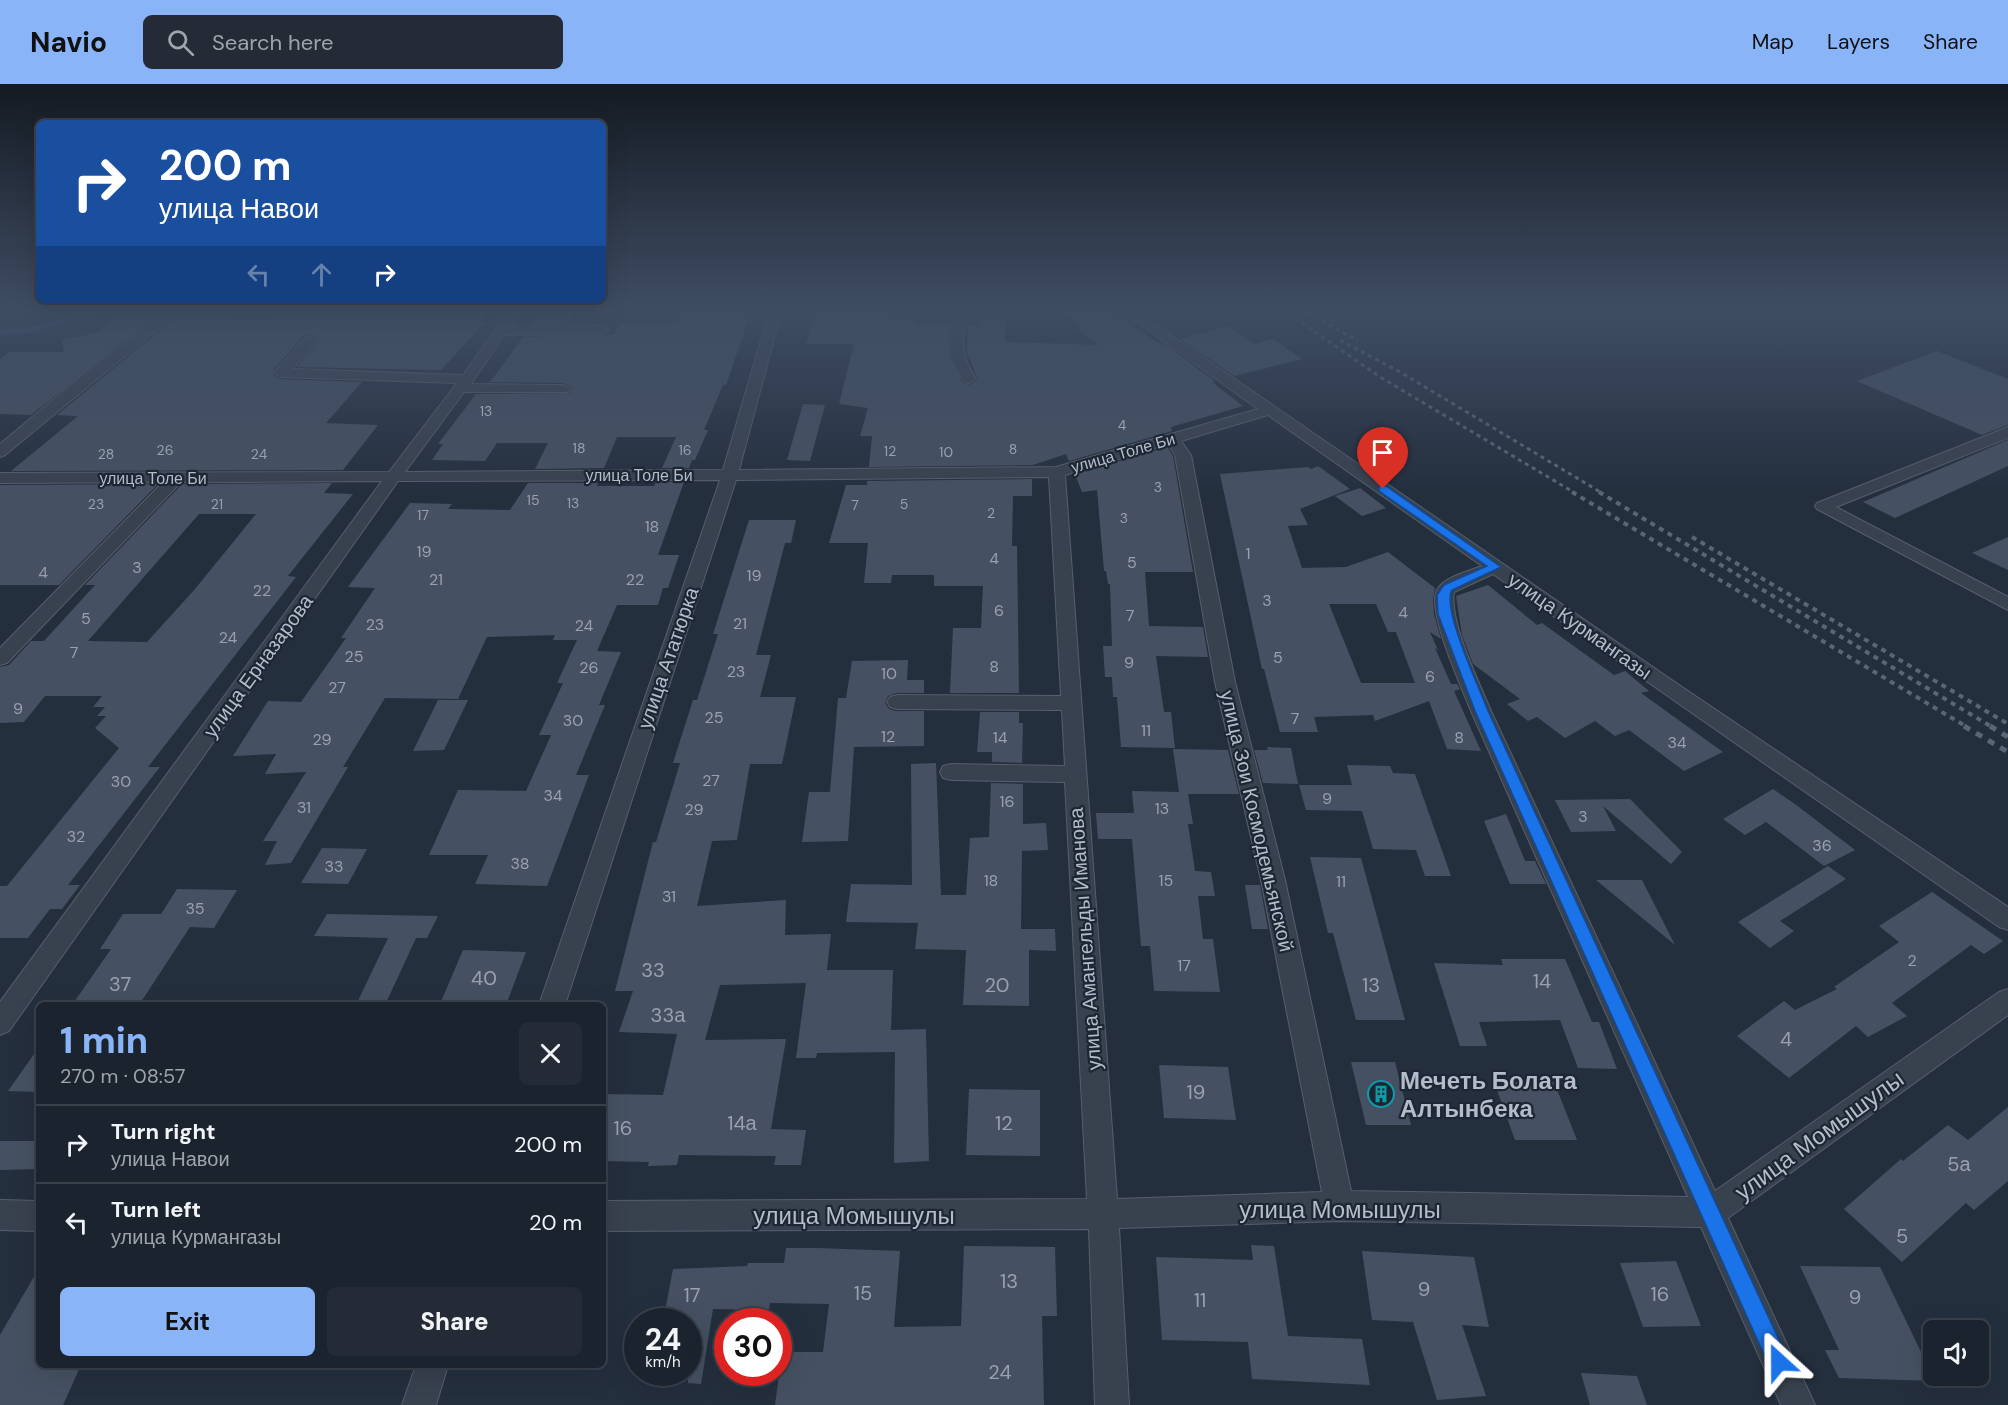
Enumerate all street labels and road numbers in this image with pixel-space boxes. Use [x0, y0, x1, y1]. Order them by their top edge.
street label: улица Толе Би [1069, 428, 1177, 478]
street label: улица Толе Би [585, 465, 693, 486]
street label: улица Толе Би [99, 468, 207, 489]
street label: улица Курмангазы [1503, 567, 1657, 685]
street label: улица Ататюрка [632, 583, 705, 732]
street label: улица Ерназарова [197, 589, 319, 743]
street label: улица Зои Космодемьянской [1214, 688, 1300, 954]
street label: улица Амангельды Иманова [1063, 806, 1107, 1071]
street label: улица Момышулы [1728, 1063, 1910, 1207]
street label: улица Момышулы [1239, 1194, 1441, 1225]
street label: улица Момышулы [753, 1200, 955, 1231]

